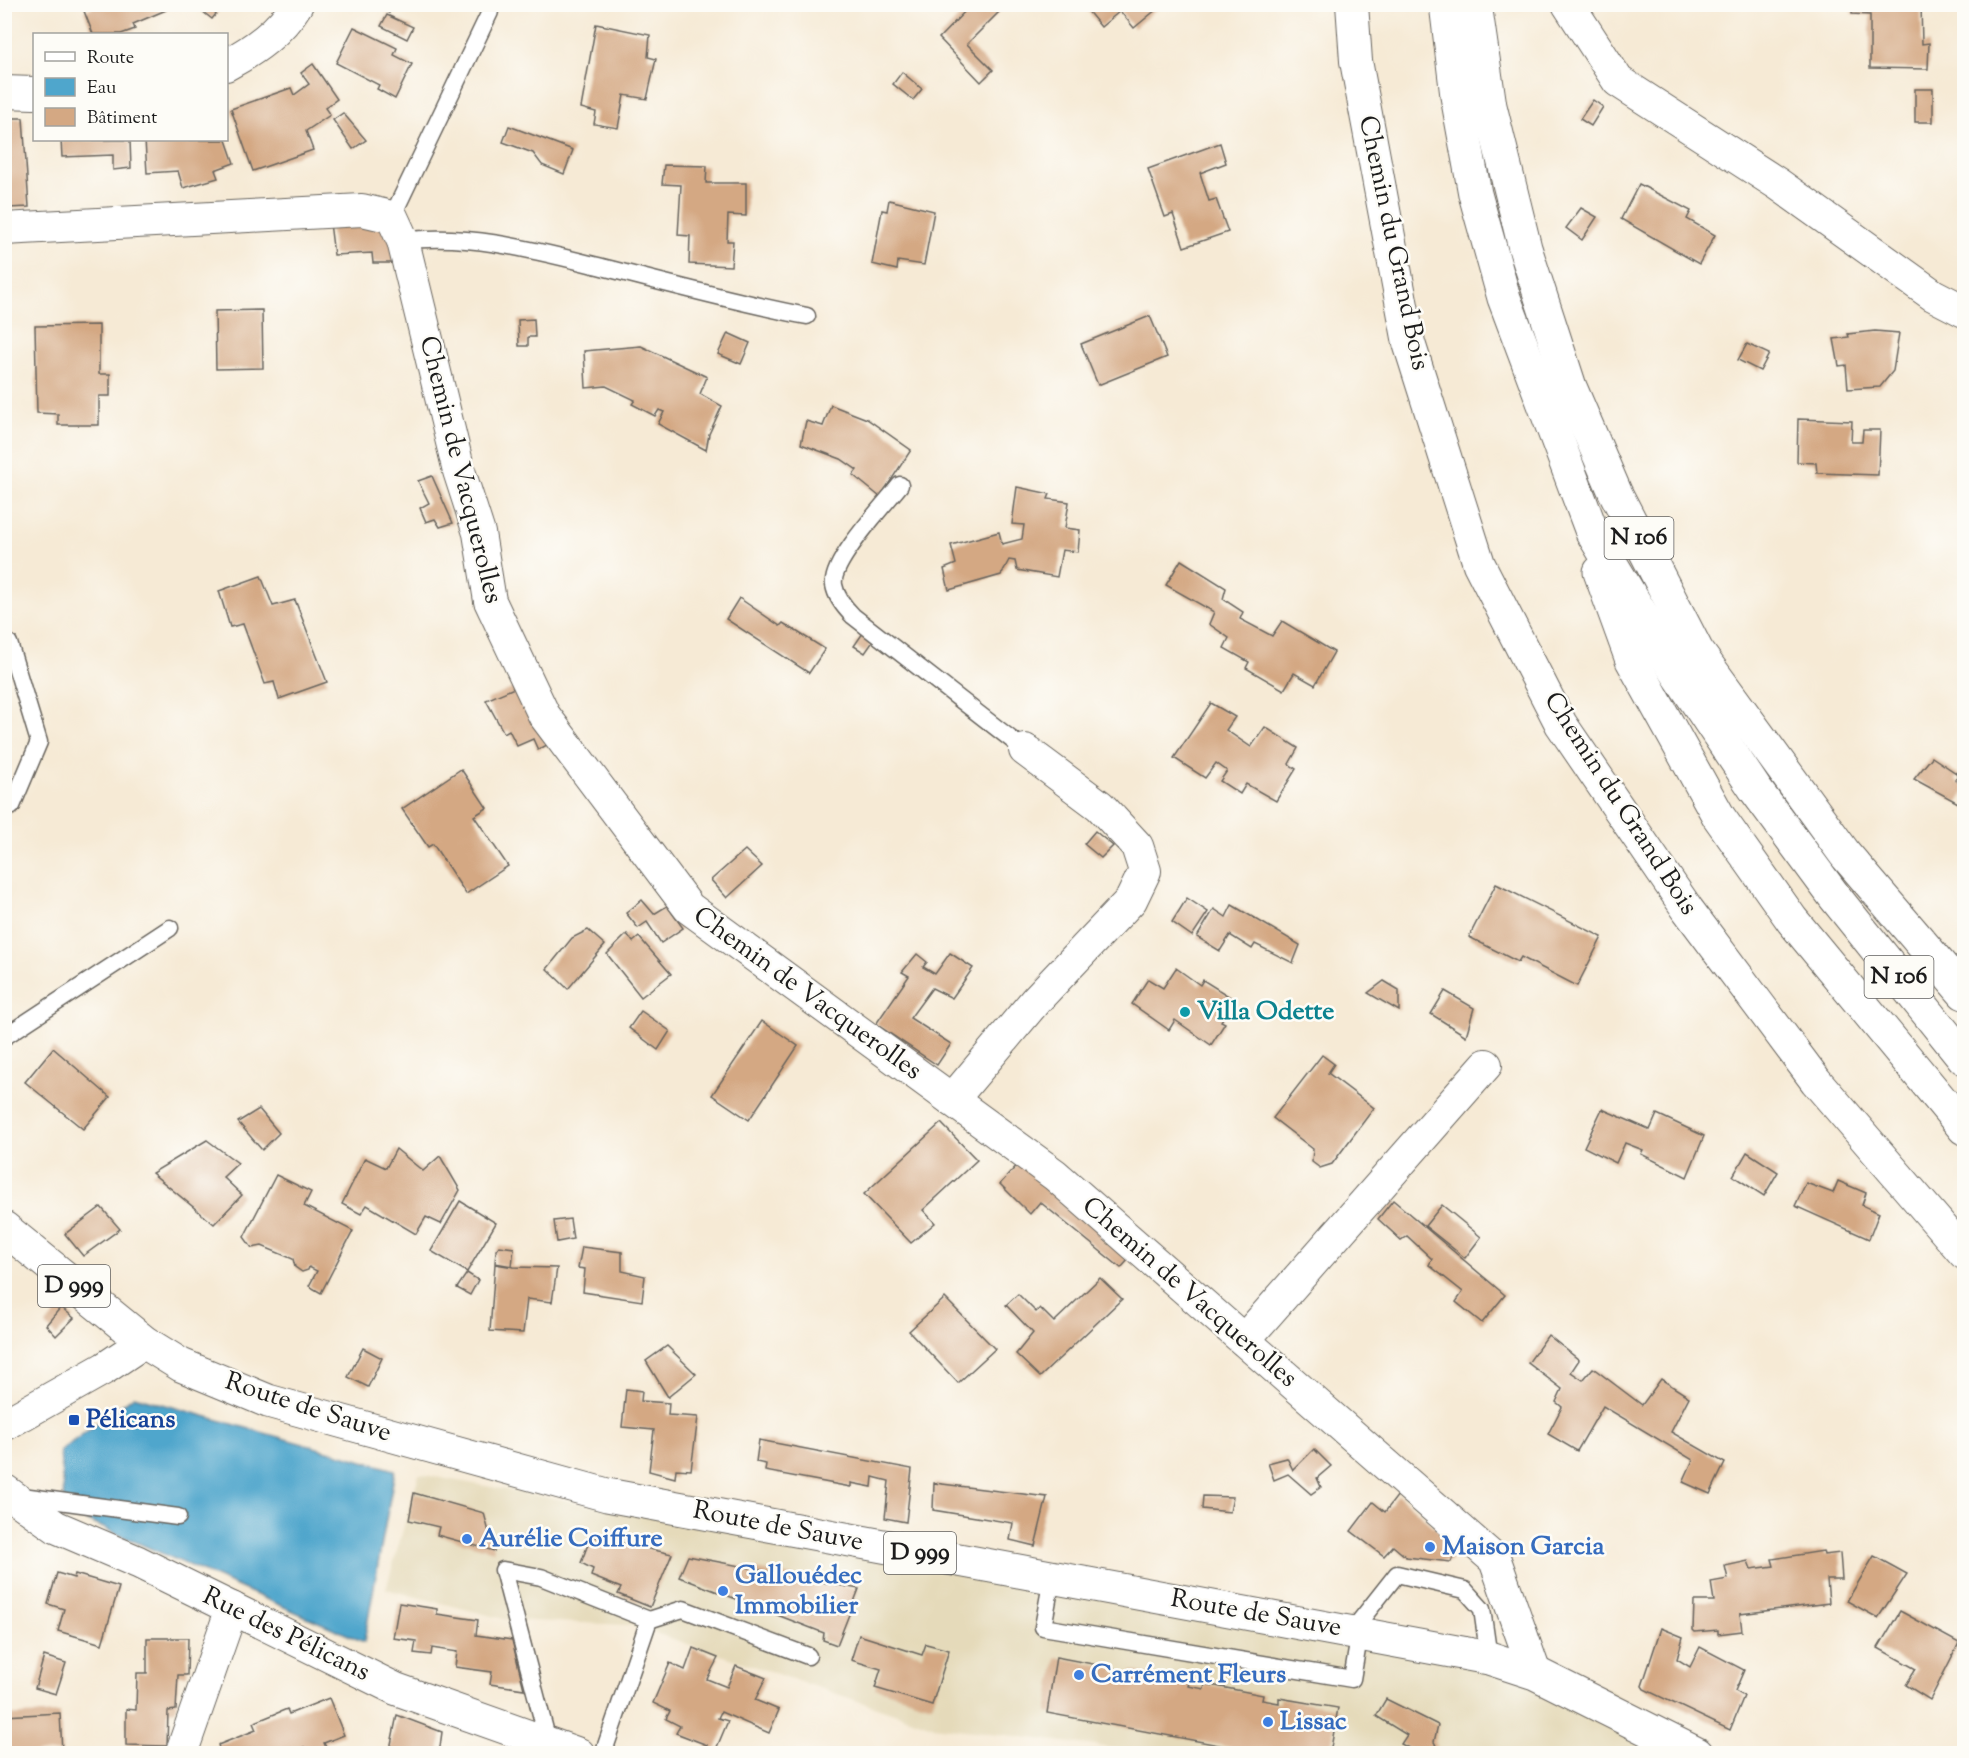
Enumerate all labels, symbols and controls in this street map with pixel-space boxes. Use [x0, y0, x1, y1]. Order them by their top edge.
legend [33, 33, 228, 141]
text: Route [87, 46, 134, 72]
text: Eau [87, 76, 116, 102]
text: Bâtiment [87, 106, 157, 132]
street label: Chemin du Grand Bois [1348, 112, 1438, 374]
street label: Chemin de Vacquerolles [409, 332, 511, 608]
road number: N 106 [1604, 517, 1674, 559]
street label: Chemin du Grand Bois [1534, 685, 1706, 923]
street label: Chemin de Vacquerolles [685, 898, 929, 1090]
road number: N 106 [1864, 956, 1934, 998]
place label: Villa Odette [1197, 994, 1334, 1031]
marker: Villa Odette [1178, 1005, 1192, 1019]
street label: Chemin de Vacquerolles [1073, 1189, 1305, 1397]
road number: D 999 [38, 1265, 110, 1307]
street label: Route de Sauve [220, 1364, 396, 1452]
place label: Pélicans [86, 1402, 175, 1439]
marker: Pélicans [67, 1413, 81, 1427]
street label: Route de Sauve [690, 1492, 866, 1562]
place label: Aurélie Coiffure [479, 1521, 663, 1558]
place label: Maison Garcia [1442, 1529, 1604, 1566]
marker: Aurélie Coiffure [460, 1532, 474, 1546]
road number: D 999 [884, 1532, 956, 1574]
marker: Maison Garcia [1423, 1540, 1437, 1554]
place label: Gallouédec Immobilier [735, 1558, 862, 1625]
street label: Rue des Pélicans [196, 1578, 376, 1692]
street label: Route de Sauve [1168, 1581, 1344, 1647]
marker: Gallouédec Immobilier [716, 1584, 730, 1598]
place label: Carrément Fleurs [1091, 1657, 1286, 1694]
marker: Carrément Fleurs [1072, 1668, 1086, 1682]
place label: Lissac [1280, 1704, 1347, 1741]
marker: Lissac [1261, 1715, 1275, 1729]

